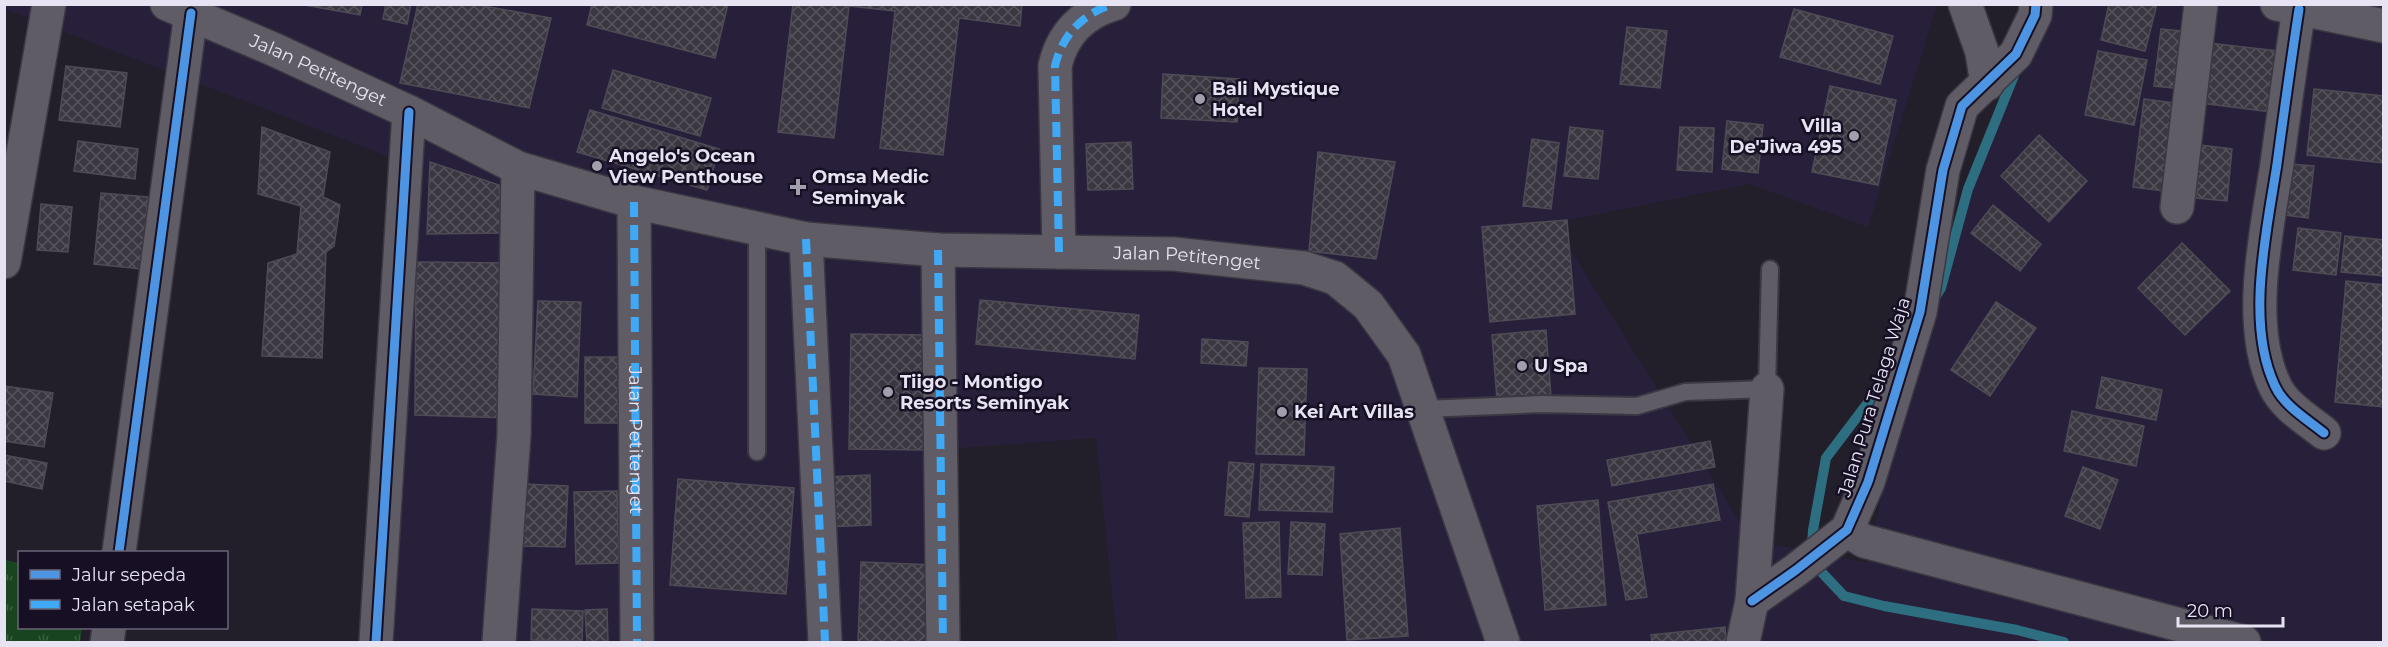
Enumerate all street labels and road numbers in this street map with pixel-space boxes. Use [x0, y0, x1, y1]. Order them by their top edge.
street label: Jalan Petitenget [245, 29, 390, 111]
street label: Jalan Petitenget [1112, 242, 1262, 274]
street label: Jalan Pura Telaga Waja [1833, 295, 1915, 500]
street label: Jalan Petitenget [624, 365, 647, 514]

